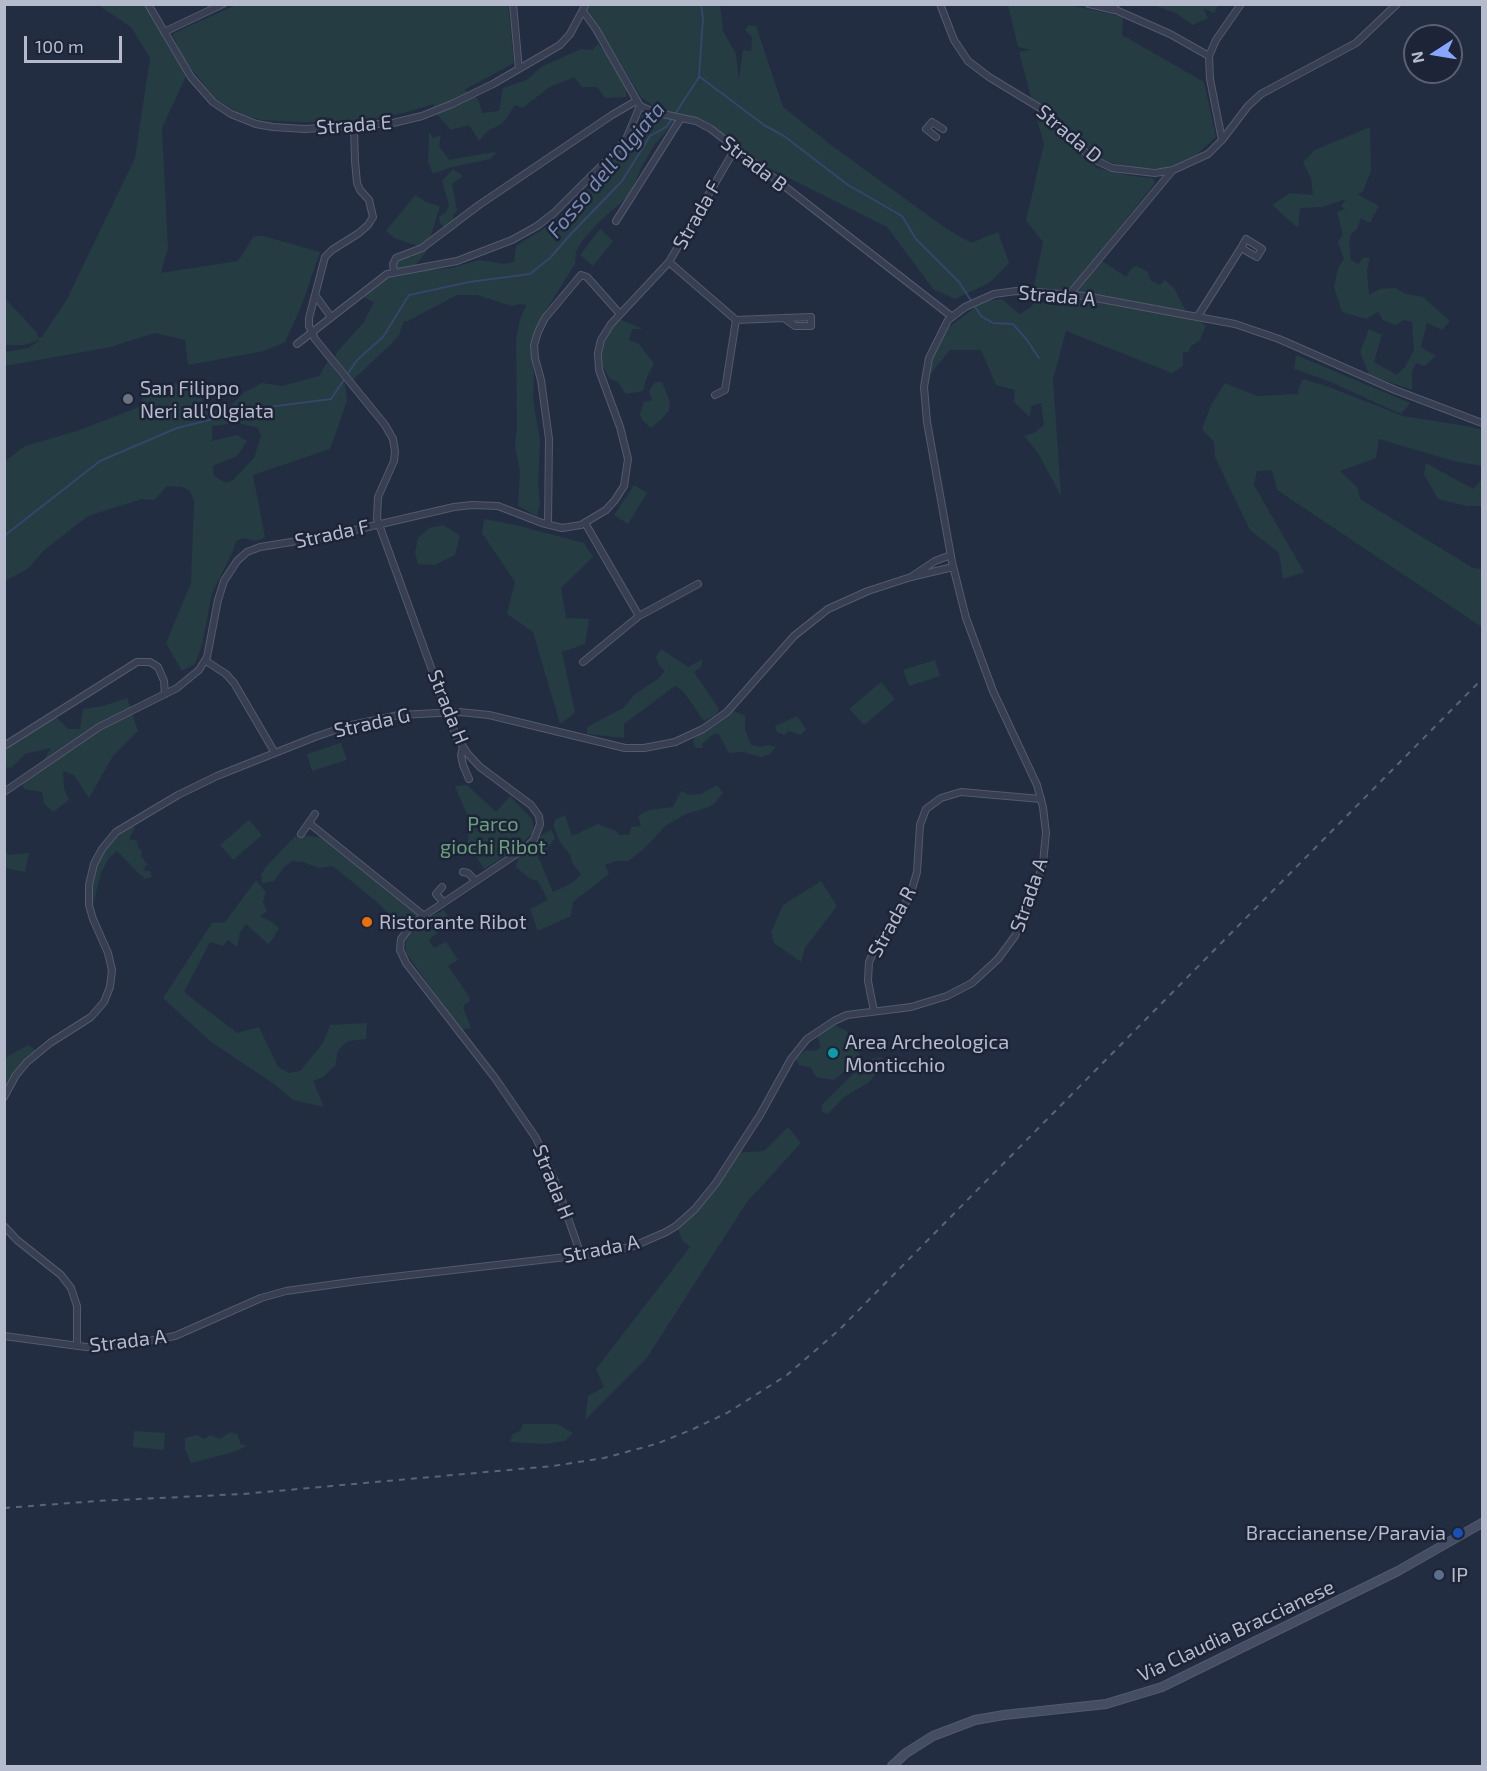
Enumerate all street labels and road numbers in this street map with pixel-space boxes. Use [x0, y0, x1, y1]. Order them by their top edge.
street label: Strada D [1031, 100, 1107, 168]
street label: Strada E [315, 110, 393, 140]
street label: Strada B [716, 131, 792, 197]
street label: Strada F [668, 176, 726, 254]
street label: Strada A [1018, 281, 1096, 311]
street label: Strada F [293, 514, 371, 554]
street label: Strada H [422, 666, 474, 748]
street label: Strada G [332, 703, 412, 743]
street label: Strada A [1005, 855, 1053, 935]
street label: Strada R [863, 883, 921, 961]
street label: Strada H [527, 1141, 579, 1223]
street label: Strada A [561, 1230, 641, 1268]
street label: Strada A [88, 1324, 168, 1358]
street label: Via Claudia Braccianese [1134, 1575, 1338, 1687]

